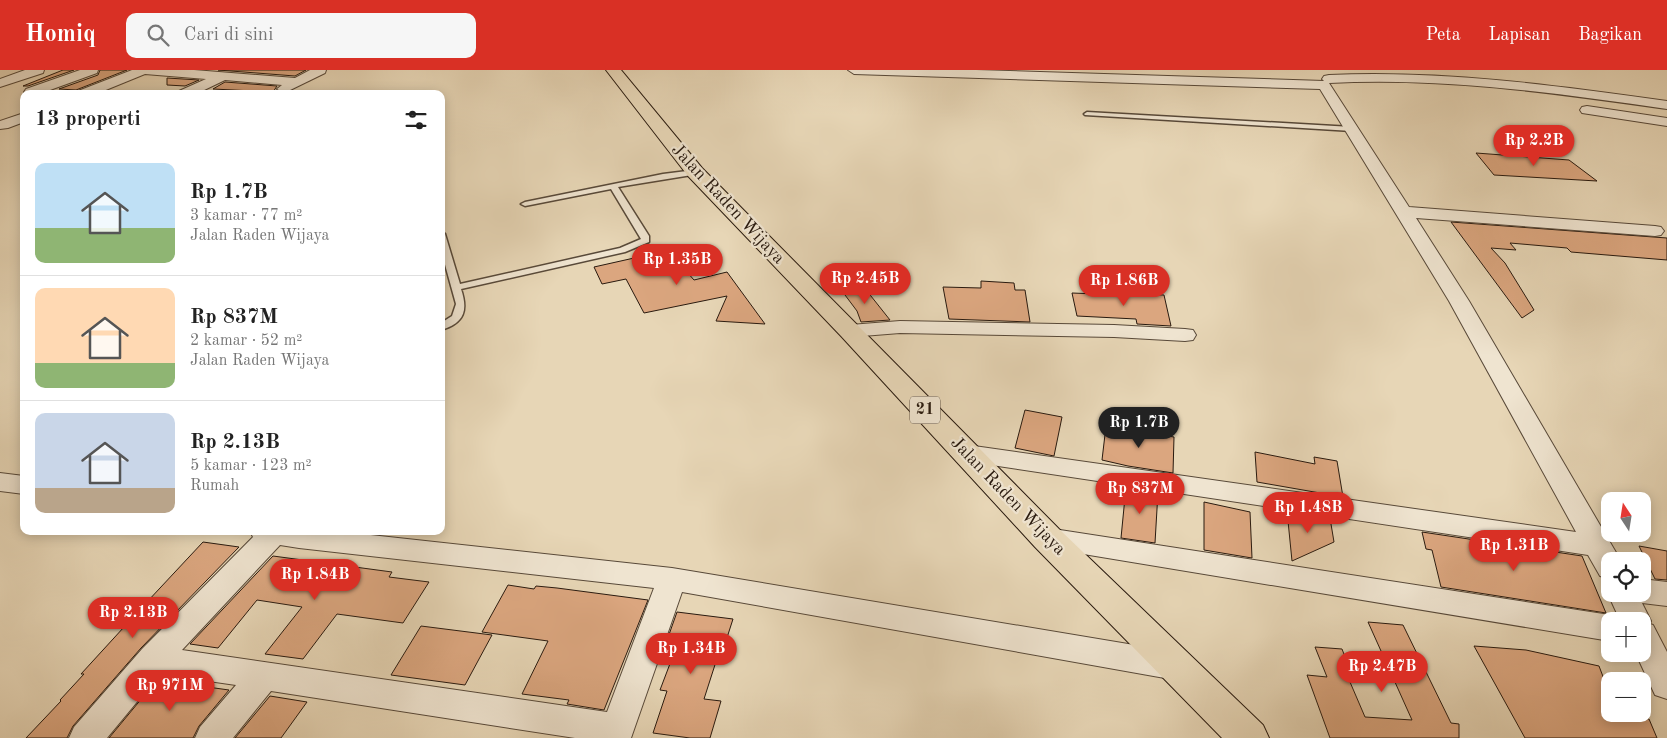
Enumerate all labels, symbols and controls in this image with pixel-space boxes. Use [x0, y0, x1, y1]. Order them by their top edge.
search box [126, 13, 476, 58]
icon: search [144, 21, 172, 49]
text: Homiq [25, 23, 96, 47]
text: Cari di sini [184, 26, 273, 45]
text: Peta [1426, 26, 1461, 44]
text: Lapisan [1489, 26, 1550, 44]
text: Bagikan [1578, 26, 1642, 44]
icon: filters [402, 106, 430, 134]
text: 13 properti [35, 109, 141, 130]
pin: Rp 2.2B [1488, 124, 1580, 167]
text: Rp 2.2B [1504, 133, 1564, 149]
street label: Jalan Raden Wijaya [668, 141, 788, 268]
text: Rp 1.7B [190, 182, 268, 203]
icon: home [75, 183, 135, 243]
text: 3 kamar · 77 m² [190, 208, 302, 224]
text: Jalan Raden Wijaya [190, 228, 329, 244]
pin: Rp 1.35B [625, 244, 729, 286]
text: Rp 1.35B [643, 252, 711, 268]
pin: Rp 2.45B [813, 262, 917, 305]
pin: Rp 1.86B [1072, 264, 1176, 307]
text: Rp 2.45B [831, 271, 899, 287]
text: Rp 1.86B [1090, 273, 1158, 289]
text: Rp 837M [190, 307, 278, 328]
icon: home [75, 308, 135, 368]
text: 2 kamar · 52 m² [190, 333, 302, 349]
text: Jalan Raden Wijaya [190, 353, 329, 369]
road number: 21 [910, 396, 940, 424]
pin: Rp 1.7B [1093, 406, 1185, 449]
text: Rp 1.7B [1109, 415, 1169, 431]
text: Rp 2.13B [190, 432, 280, 453]
icon: home [75, 433, 135, 493]
street label: Jalan Raden Wijaya [947, 433, 1069, 559]
text: 5 kamar · 123 m² [190, 458, 312, 474]
pin: Rp 837M [1094, 472, 1186, 515]
text: Rumah [190, 478, 239, 494]
text: Rp 837M [1107, 481, 1173, 497]
pin: Rp 1.48B [1256, 492, 1360, 534]
north arrow [1601, 492, 1651, 542]
map controls [1601, 492, 1651, 722]
text: Rp 1.48B [1274, 500, 1342, 516]
pin: Rp 1.31B [1462, 530, 1566, 572]
text: Rp 1.31B [1480, 538, 1548, 554]
button: locate [1601, 552, 1651, 602]
pin: Rp 1.84B [263, 558, 367, 601]
text: Rp 1.84B [281, 567, 349, 583]
pin: Rp 2.13B [81, 596, 185, 639]
text: Rp 2.13B [99, 605, 167, 621]
button: + [1601, 612, 1651, 662]
pin: Rp 1.34B [639, 632, 743, 675]
text: Rp 1.34B [657, 641, 725, 657]
pin: Rp 2.47B [1330, 650, 1434, 693]
text: Rp 2.47B [1348, 659, 1416, 675]
pin: Rp 971M [124, 670, 216, 712]
button: − [1601, 672, 1651, 722]
text: Rp 971M [137, 678, 203, 694]

